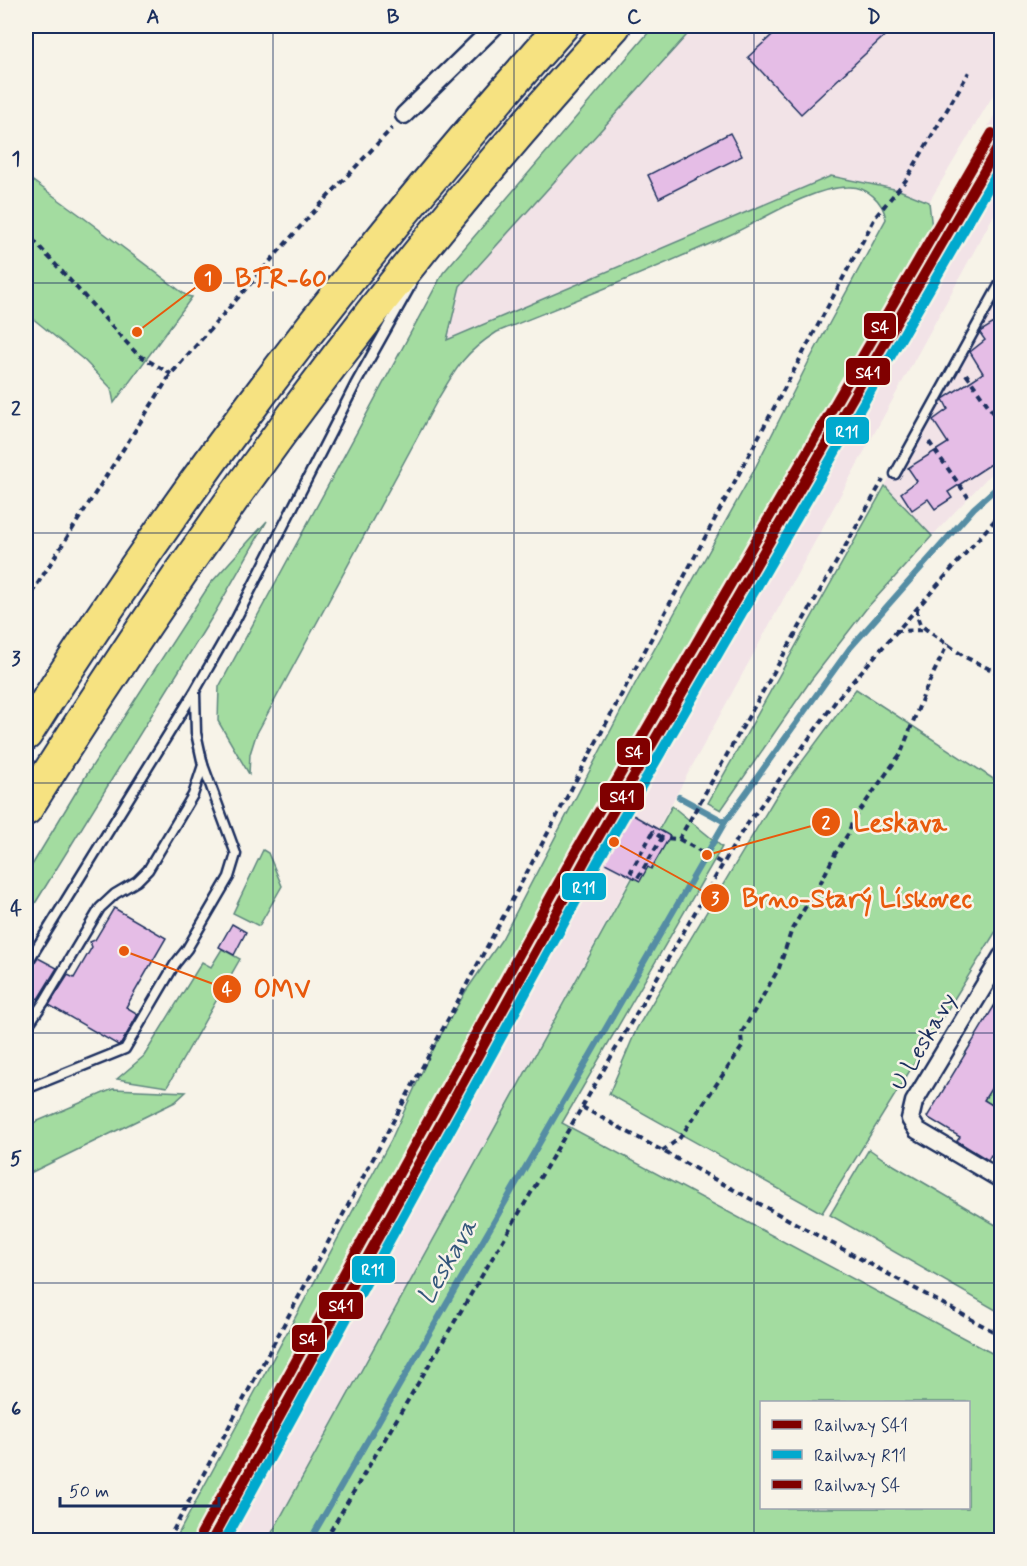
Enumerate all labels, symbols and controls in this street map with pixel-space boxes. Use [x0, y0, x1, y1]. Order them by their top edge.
text: A [146, 4, 160, 31]
text: B [387, 4, 400, 31]
text: C [627, 4, 642, 31]
text: D [867, 4, 881, 31]
text: 1 [12, 146, 20, 173]
callout: BTR-60 [193, 256, 339, 300]
text: BTR-60 [235, 263, 327, 297]
text: 1 [204, 267, 212, 291]
line badge: S4 [863, 312, 897, 340]
text: S4 [871, 317, 890, 338]
line badge: S41 [845, 357, 891, 386]
text: S41 [855, 363, 881, 384]
text: 2 [11, 396, 21, 423]
line badge: R11 [825, 416, 870, 445]
text: R11 [835, 422, 859, 443]
text: 3 [11, 646, 21, 673]
line badge: S4 [616, 737, 651, 766]
text: S4 [625, 742, 644, 763]
line badge: S41 [599, 782, 645, 811]
text: S41 [609, 787, 635, 808]
callout: Leskava [811, 800, 959, 844]
text: Leskava [853, 807, 948, 841]
text: 2 [822, 811, 831, 835]
line badge: R11 [561, 872, 607, 901]
callout: Brno-Starý Lískovec [700, 876, 984, 920]
text: R11 [572, 878, 596, 899]
text: Brno-Starý Lískovec [742, 883, 973, 917]
text: 3 [711, 887, 720, 911]
text: 4 [10, 896, 22, 923]
callout: OMV [212, 967, 323, 1011]
text: OMV [254, 974, 311, 1008]
text: 4 [222, 978, 233, 1002]
street label: U Leskavy [884, 987, 964, 1097]
text: 5 [10, 1146, 22, 1173]
water label: Leskava [410, 1212, 487, 1311]
line badge: R11 [351, 1255, 396, 1284]
text: R11 [361, 1260, 385, 1281]
line badge: S41 [318, 1291, 364, 1320]
text: S41 [328, 1296, 354, 1317]
line badge: S4 [291, 1324, 326, 1353]
text: S4 [299, 1329, 318, 1350]
text: 6 [11, 1396, 21, 1423]
legend [760, 1401, 970, 1509]
text: Railway S41 [814, 1414, 908, 1438]
text: Railway R11 [814, 1444, 907, 1468]
scale bar [60, 1470, 219, 1508]
text: Railway S4 [814, 1474, 900, 1498]
text: 50 m [69, 1480, 109, 1504]

